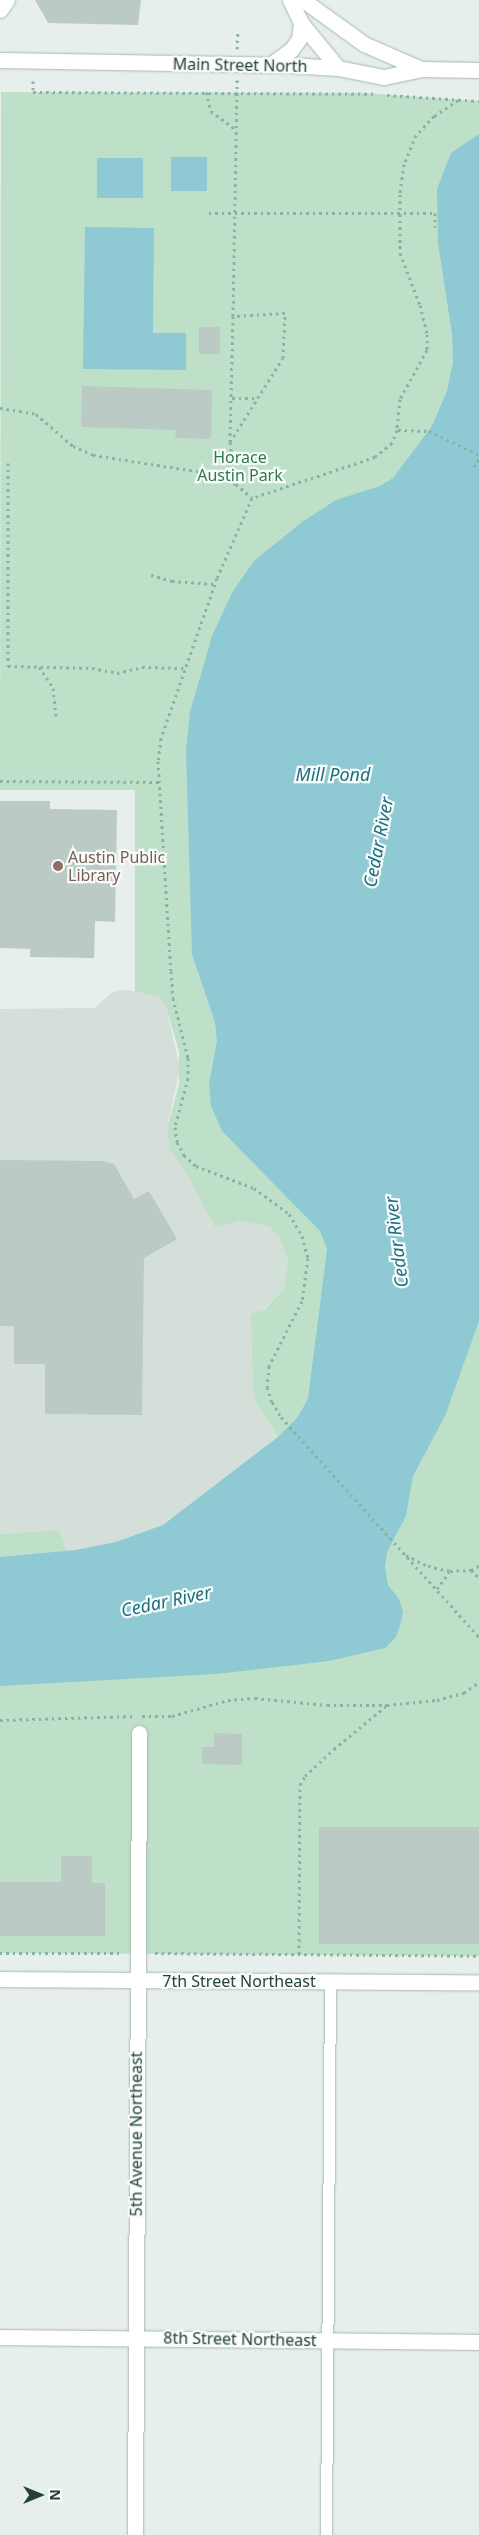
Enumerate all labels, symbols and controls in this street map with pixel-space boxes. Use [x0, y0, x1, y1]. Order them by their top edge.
street label: Main Street North [173, 54, 307, 76]
park label: Horace Austin Park [197, 447, 283, 485]
water label: Mill Pond [296, 763, 370, 785]
water label: Cedar River [359, 795, 397, 889]
place label: Austin Public Library [68, 847, 165, 885]
marker: Austin Public Library [52, 860, 64, 872]
water label: Cedar River [380, 1195, 412, 1289]
water label: Cedar River [119, 1581, 213, 1621]
street label: 7th Street Northeast [162, 1971, 316, 1991]
street label: 5th Avenue Northeast [126, 2052, 146, 2216]
street label: 8th Street Northeast [163, 2328, 317, 2350]
north arrow [15, 2470, 65, 2520]
text: N [46, 2489, 65, 2501]

